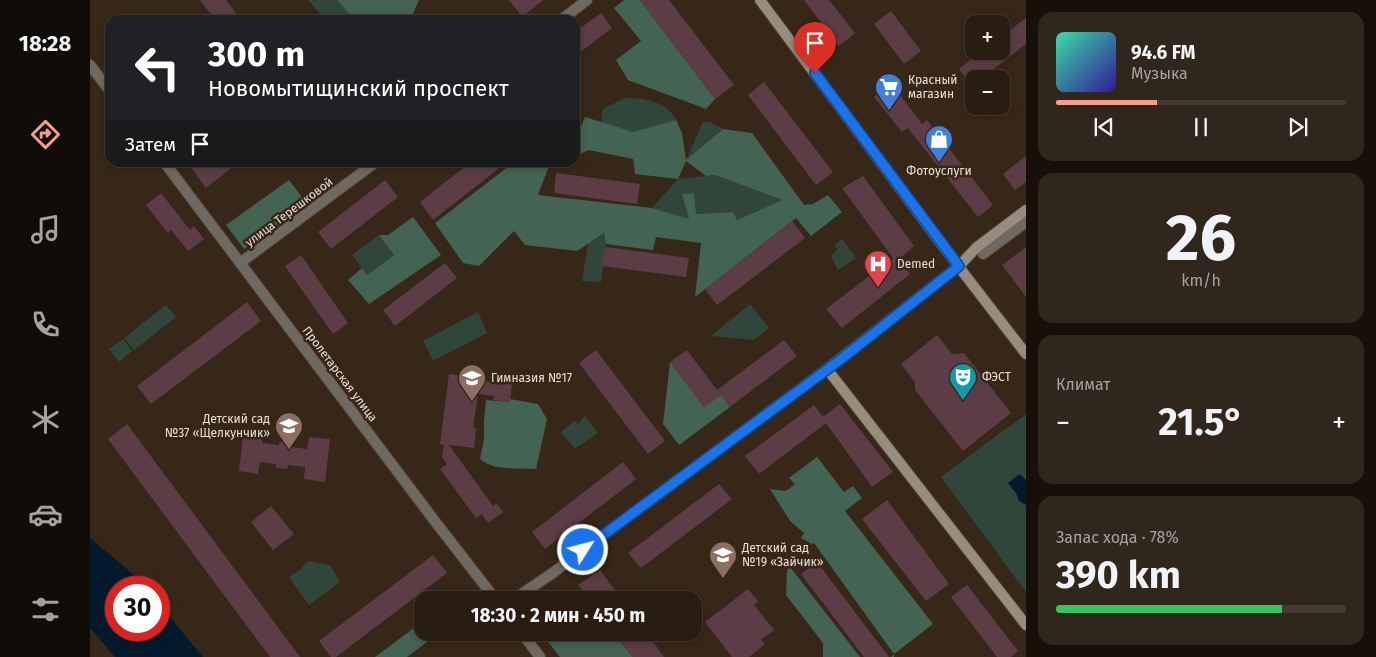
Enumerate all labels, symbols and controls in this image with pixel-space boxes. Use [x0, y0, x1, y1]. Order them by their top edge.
map controls [965, 15, 1010, 115]
button: + [965, 15, 1010, 60]
pin [794, 22, 836, 73]
icon: arrive [801, 29, 829, 57]
text: 18:28 [19, 30, 71, 57]
text: 300 m [208, 33, 305, 75]
icon: left [125, 35, 190, 100]
text: 94.6 FM [1131, 41, 1195, 64]
text: Музыка [1131, 64, 1188, 83]
button: − [965, 70, 1010, 115]
supermarket icon: Красный магазин [874, 72, 904, 111]
place label: Красный магазин [908, 73, 957, 101]
text: Новомытищинский проспект [208, 75, 509, 102]
icon: previous [1090, 113, 1118, 141]
icon: pause [1187, 113, 1215, 141]
icon: next [1284, 113, 1312, 141]
icon: directions [28, 117, 63, 152]
shop icon: Фотоуслуги [924, 124, 954, 163]
icon: arrive [186, 130, 214, 158]
text: Затем [125, 133, 176, 156]
place label: Фотоуслуги [906, 164, 972, 178]
street label: улица Терешковой [242, 175, 336, 249]
text: 26 [1166, 199, 1236, 277]
icon: music [28, 212, 63, 247]
hospital icon: Demed [863, 249, 893, 288]
place label: Demed [897, 257, 935, 271]
text: km/h [1181, 271, 1221, 290]
icon: phone [28, 307, 63, 342]
street label: Пролетарская улица [300, 324, 380, 424]
theatre icon: ФЭСТ [948, 362, 978, 401]
school or university icon: Гимназия №17 [457, 363, 487, 402]
place label: ФЭСТ [982, 370, 1012, 384]
place label: Гимназия №17 [491, 371, 572, 385]
text: Климат [1056, 375, 1111, 394]
text: 21.5° [1158, 399, 1244, 445]
icon: climate [28, 402, 63, 437]
text: − [1056, 406, 1070, 439]
text: + [1332, 406, 1346, 439]
school or university icon: Детский сад №37 «Щелкунчик» [274, 411, 304, 450]
place label: Детский сад №37 «Щелкунчик» [165, 412, 270, 440]
icon: car [28, 497, 63, 532]
position arrow [556, 523, 608, 575]
text: Запас хода · 78% [1056, 528, 1179, 547]
school or university icon: Детский сад №19 «Зайчик» [708, 540, 738, 579]
place label: Детский сад №19 «Зайчик» [741, 541, 824, 569]
text: 390 km [1056, 552, 1181, 598]
speed limit sign: 30 [105, 576, 170, 641]
icon: filters [28, 592, 63, 627]
text: 18:30 · 2 мин · 450 m [471, 604, 645, 627]

